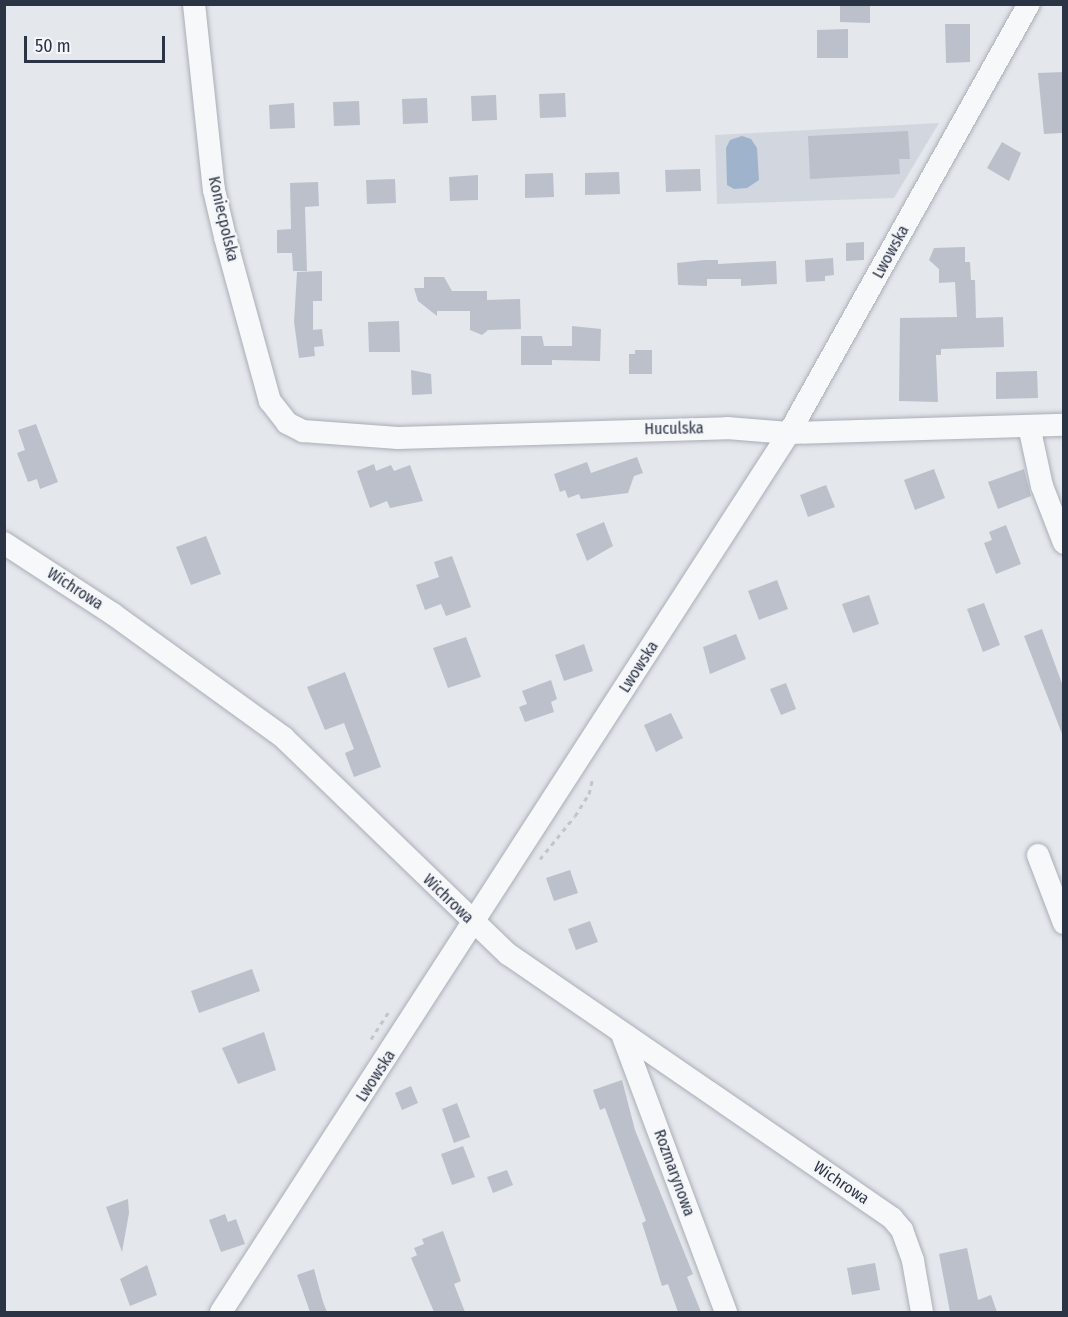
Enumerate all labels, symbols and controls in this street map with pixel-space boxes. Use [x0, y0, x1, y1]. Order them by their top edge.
scale bar [27, 24, 168, 62]
text: 50 m [35, 35, 71, 57]
street label: Koniecpolska [204, 174, 242, 264]
street label: Lwowska [869, 222, 913, 282]
street label: Huculska [644, 419, 704, 439]
street label: Wichrowa [43, 564, 107, 614]
street label: Lwowska [615, 638, 663, 696]
street label: Wichrowa [419, 870, 477, 928]
street label: Lwowska [352, 1047, 400, 1105]
street label: Rozmarynowa [649, 1127, 699, 1219]
street label: Wichrowa [810, 1157, 872, 1209]

